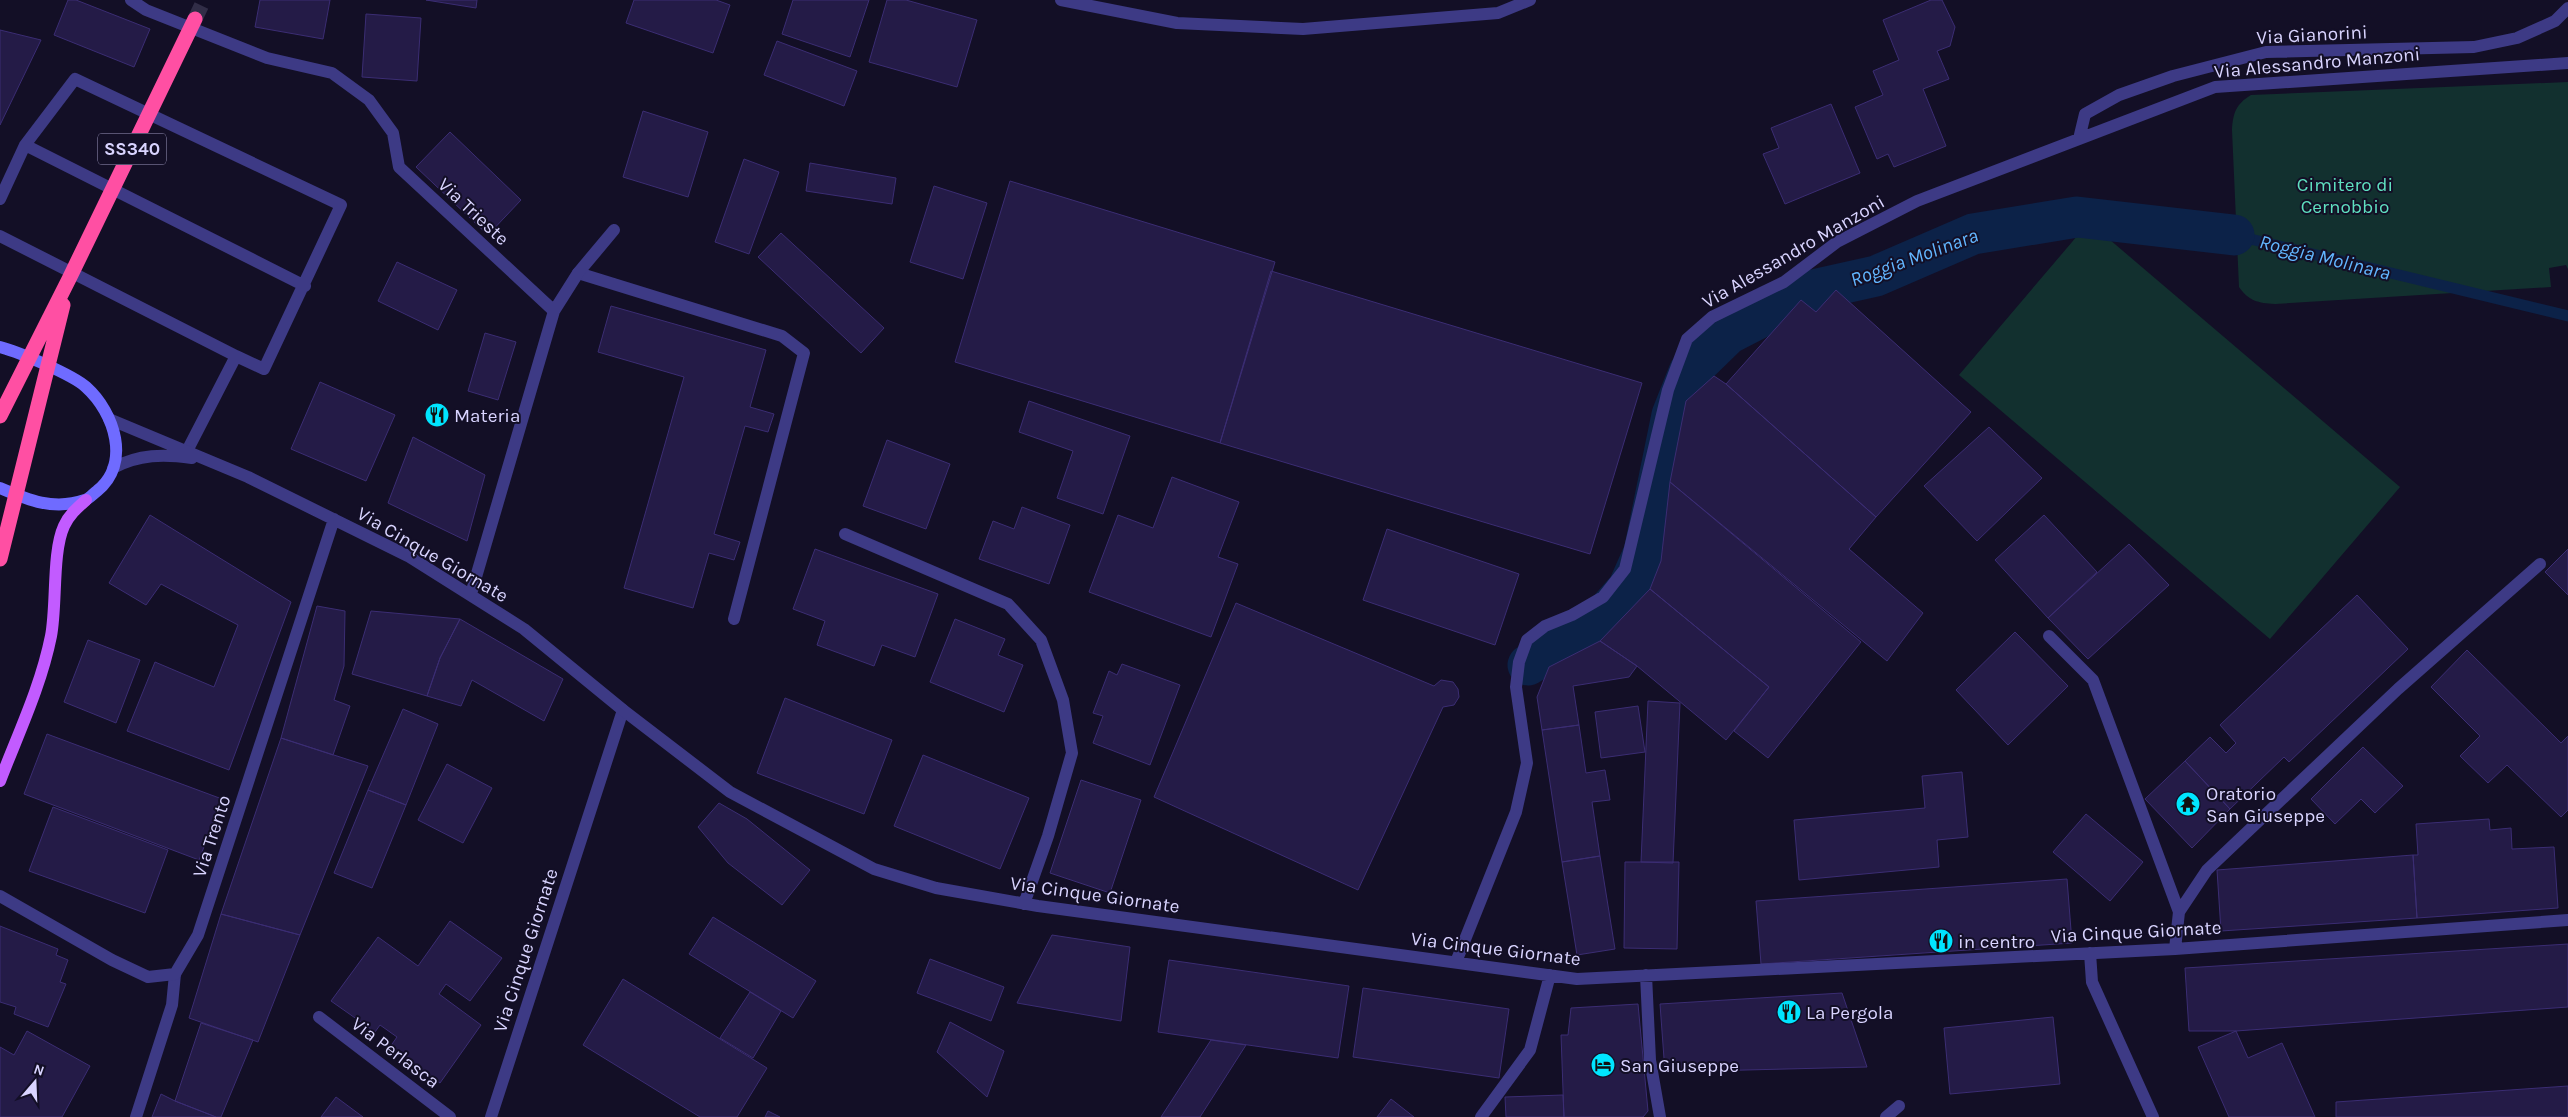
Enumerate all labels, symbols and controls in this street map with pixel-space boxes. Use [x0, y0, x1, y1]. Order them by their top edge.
street label: Via Gianorini [2256, 21, 2368, 49]
street label: Via Alessandro Manzoni [2213, 43, 2421, 83]
road number: SS340 [98, 134, 166, 164]
street label: Via Trieste [433, 173, 513, 250]
park label: Cimitero di Cernobbio [2297, 174, 2393, 218]
street label: Via Alessandro Manzoni [1698, 191, 1889, 313]
water label: Roggia Molinara [1847, 224, 1981, 291]
water label: Roggia Molinara [2257, 230, 2393, 285]
restaurant icon: Materia [424, 402, 450, 428]
place label: Materia [454, 405, 520, 427]
street label: Via Cinque Giornate [353, 503, 512, 607]
place label: Oratorio San Giuseppe [2206, 783, 2325, 827]
temple icon: Oratorio San Giuseppe [2175, 791, 2201, 817]
street label: Via Trento [188, 792, 236, 880]
street label: Via Cinque Giornate [489, 866, 563, 1035]
street label: Via Cinque Giornate [1009, 872, 1181, 918]
street label: Via Cinque Giornate [2050, 917, 2222, 947]
street label: Via Cinque Giornate [1410, 928, 1582, 970]
restaurant icon: in centro [1928, 928, 1954, 954]
place label: in centro [1958, 931, 2035, 953]
restaurant icon: La Pergola [1776, 999, 1802, 1025]
place label: La Pergola [1806, 1002, 1894, 1024]
street label: Via Perlasca [347, 1013, 444, 1093]
hotel icon: San Giuseppe [1590, 1052, 1616, 1078]
place label: San Giuseppe [1620, 1055, 1739, 1077]
north arrow [10, 1057, 60, 1107]
text: N [32, 1061, 47, 1080]

